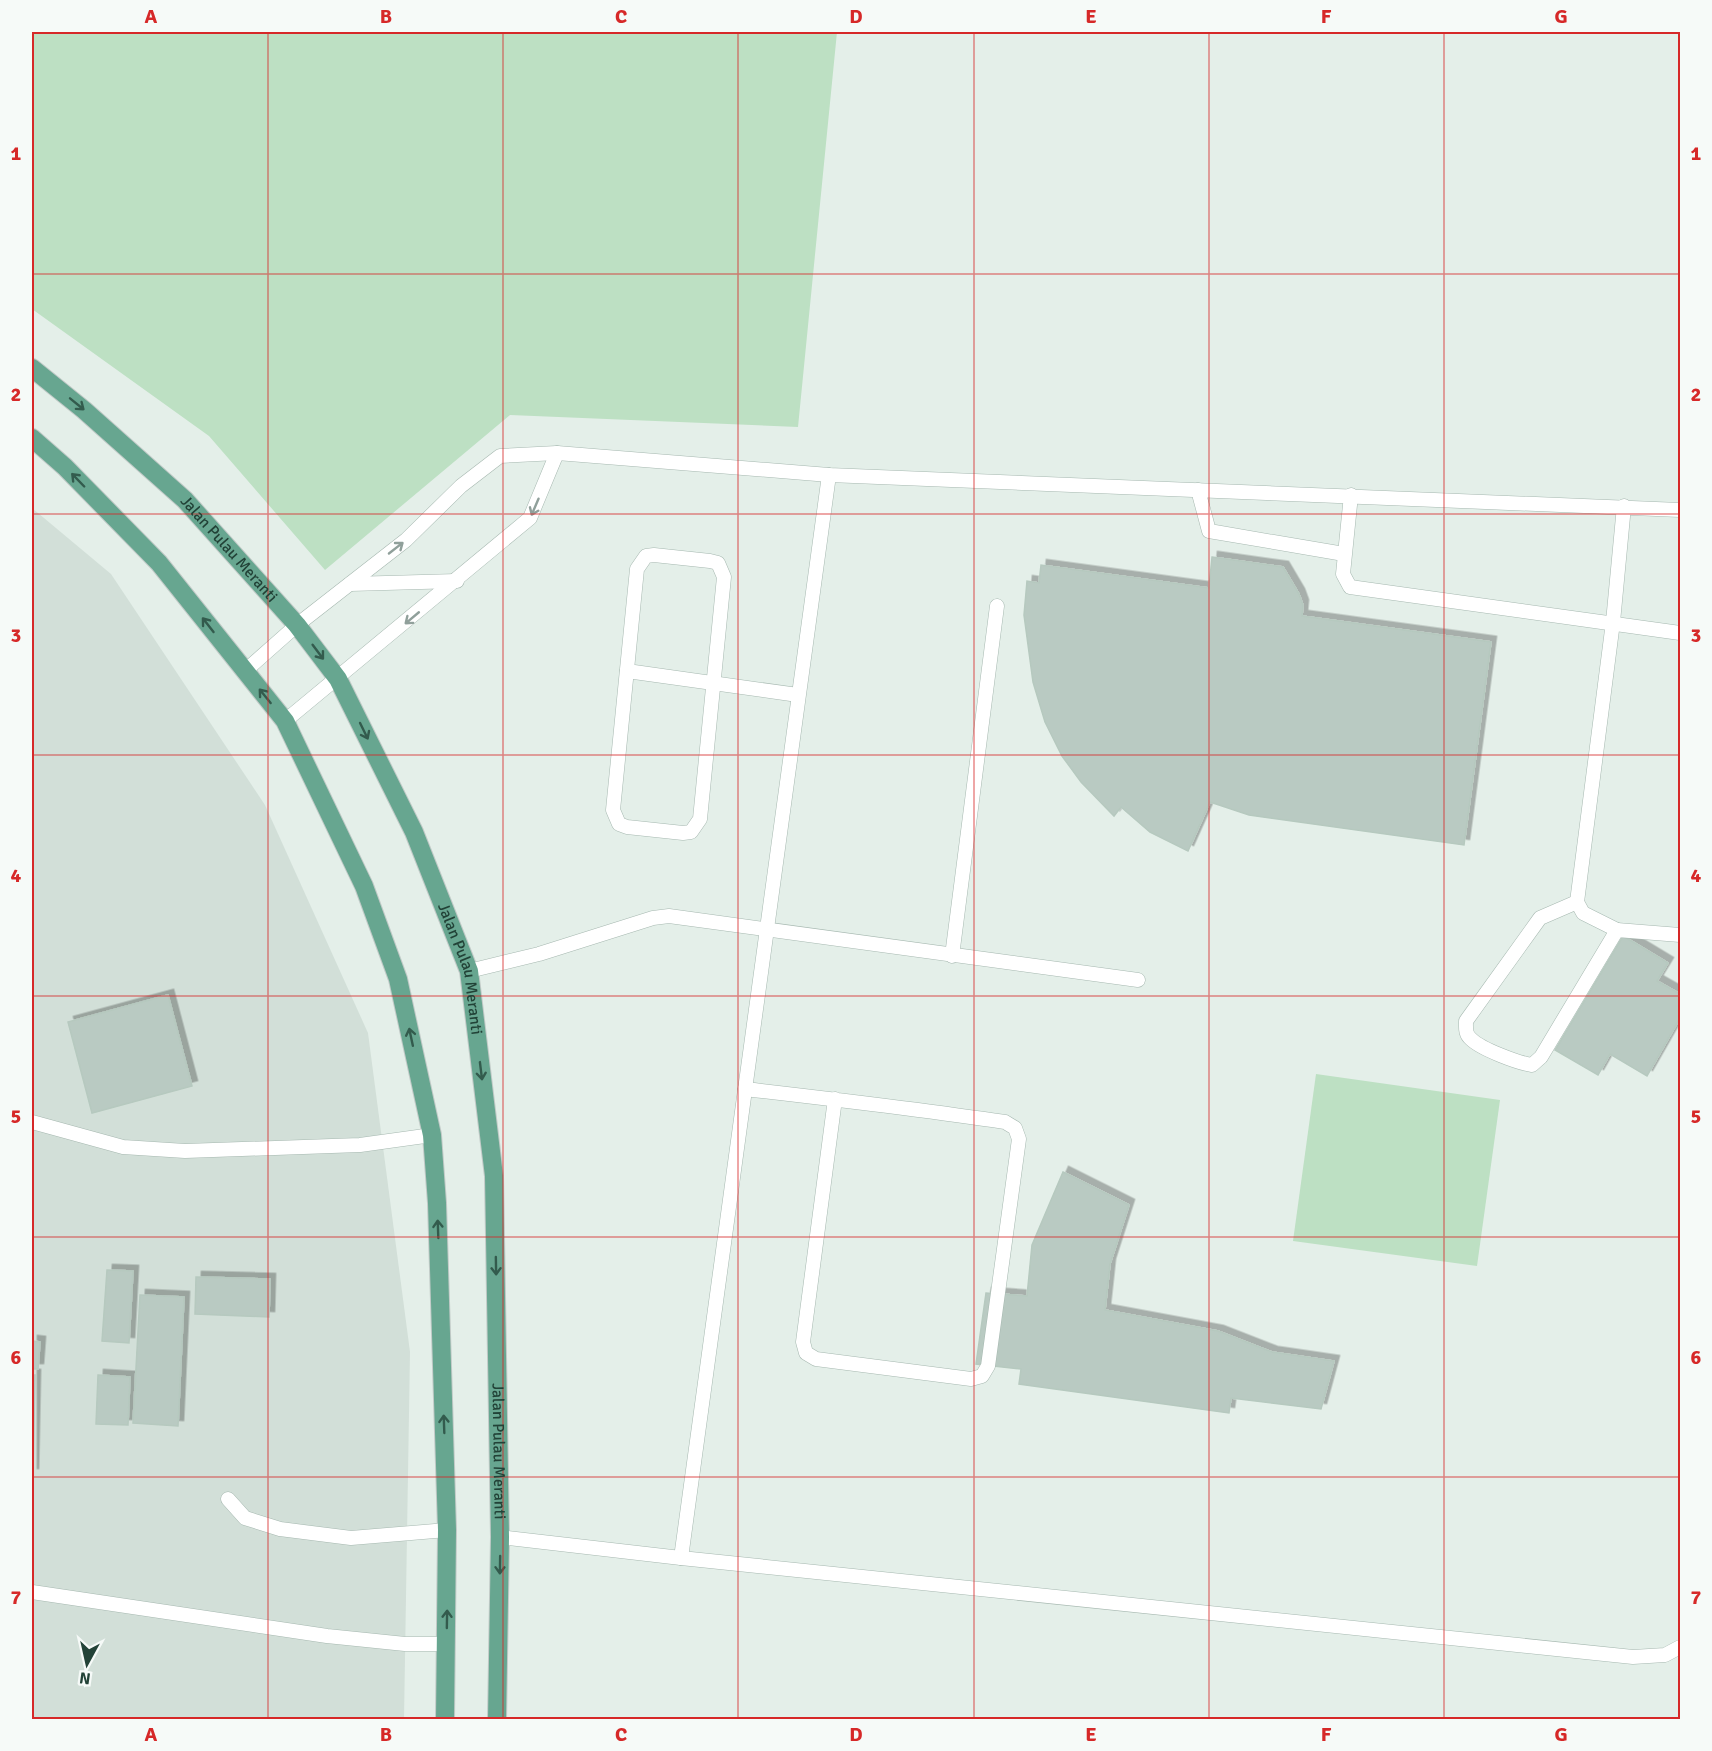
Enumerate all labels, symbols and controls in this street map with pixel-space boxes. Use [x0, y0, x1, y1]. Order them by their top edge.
text: A [145, 4, 158, 29]
text: B [380, 4, 392, 29]
text: C [615, 4, 627, 29]
text: D [849, 4, 863, 29]
text: E [1085, 4, 1097, 29]
text: F [1321, 4, 1332, 29]
text: G [1554, 4, 1568, 29]
text: 1 [11, 141, 22, 166]
text: 1 [1691, 141, 1702, 166]
text: 2 [11, 382, 21, 407]
text: 2 [1691, 382, 1701, 407]
one-way arrow [69, 398, 85, 411]
one-way arrow [71, 473, 86, 488]
street label: Jalan Pulau Meranti [176, 492, 282, 607]
one-way arrow [529, 497, 540, 516]
one-way arrow [388, 541, 404, 554]
one-way arrow [404, 612, 420, 625]
one-way arrow [202, 618, 215, 634]
text: 3 [11, 623, 21, 648]
text: 3 [1691, 623, 1701, 648]
one-way arrow [311, 643, 324, 659]
one-way arrow [258, 689, 272, 704]
one-way arrow [359, 722, 371, 740]
text: 4 [11, 863, 22, 888]
text: 4 [1691, 863, 1702, 888]
street label: Jalan Pulau Meranti [433, 900, 487, 1036]
one-way arrow [405, 1027, 416, 1047]
one-way arrow [476, 1061, 487, 1081]
text: 5 [11, 1104, 21, 1129]
text: 5 [1691, 1104, 1701, 1129]
one-way arrow [432, 1220, 444, 1240]
one-way arrow [490, 1255, 502, 1275]
text: 6 [11, 1345, 22, 1370]
text: 6 [1691, 1345, 1702, 1370]
street label: Jalan Pulau Meranti [487, 1383, 510, 1520]
one-way arrow [438, 1415, 450, 1435]
one-way arrow [494, 1555, 506, 1575]
text: 7 [11, 1585, 22, 1610]
text: 7 [1691, 1585, 1702, 1610]
one-way arrow [441, 1610, 452, 1630]
north arrow [57, 1634, 117, 1694]
text: N [78, 1667, 92, 1689]
text: A [145, 1722, 158, 1747]
text: B [380, 1722, 392, 1747]
text: C [615, 1722, 627, 1747]
text: D [849, 1722, 863, 1747]
text: E [1085, 1722, 1097, 1747]
text: F [1321, 1722, 1332, 1747]
text: G [1554, 1722, 1568, 1747]

